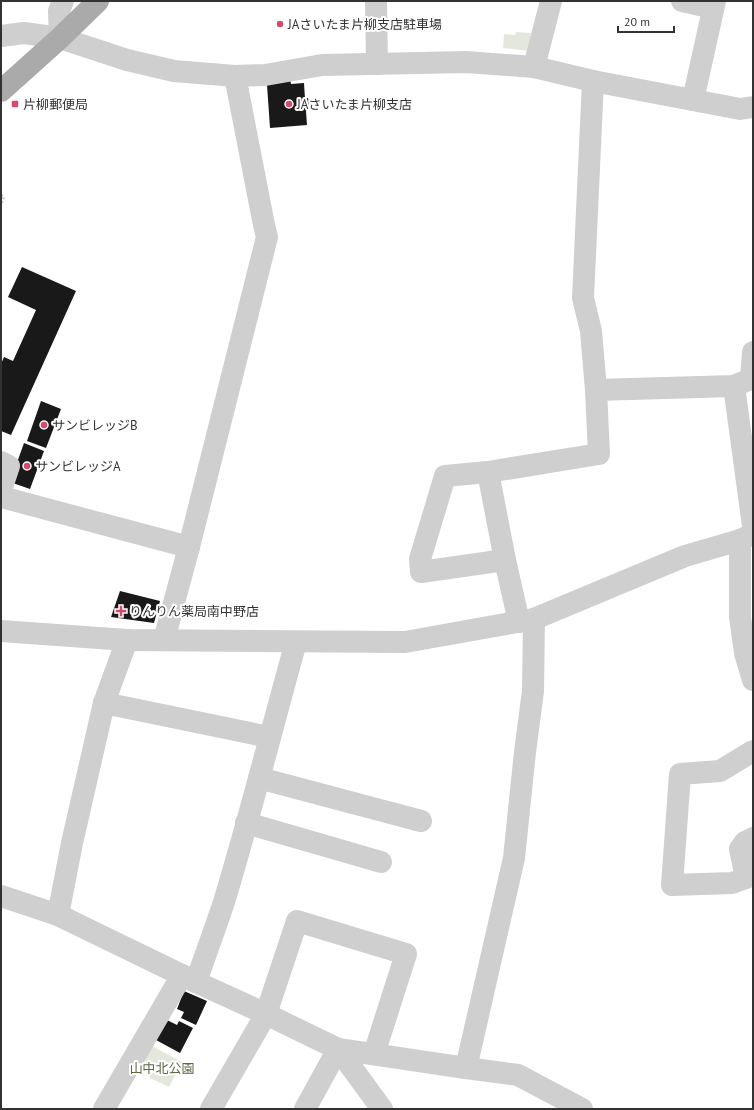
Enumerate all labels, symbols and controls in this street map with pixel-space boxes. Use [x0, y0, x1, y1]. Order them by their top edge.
scale bar [618, 8, 674, 34]
text: 20 m [624, 14, 650, 29]
place label: JAさいたま片柳支店駐車場 [287, 16, 442, 33]
marker: JAさいたま片柳支店駐車場 [275, 19, 285, 29]
place label: 片柳郵便局 [23, 96, 88, 113]
place label: JAさいたま片柳支店 [296, 96, 412, 113]
marker: 片柳郵便局 [10, 99, 20, 109]
marker: JAさいたま片柳支店 [284, 99, 294, 109]
place label: サンビレッジB [52, 417, 138, 434]
marker: サンビレッジB [39, 420, 49, 430]
place label: サンビレッジA [35, 458, 121, 475]
marker: サンビレッジA [22, 461, 32, 471]
place label: りんりん薬局南中野店 [129, 603, 259, 620]
marker: りんりん薬局南中野店 [116, 606, 126, 616]
park label: 山中北公園 [129, 1060, 195, 1077]

